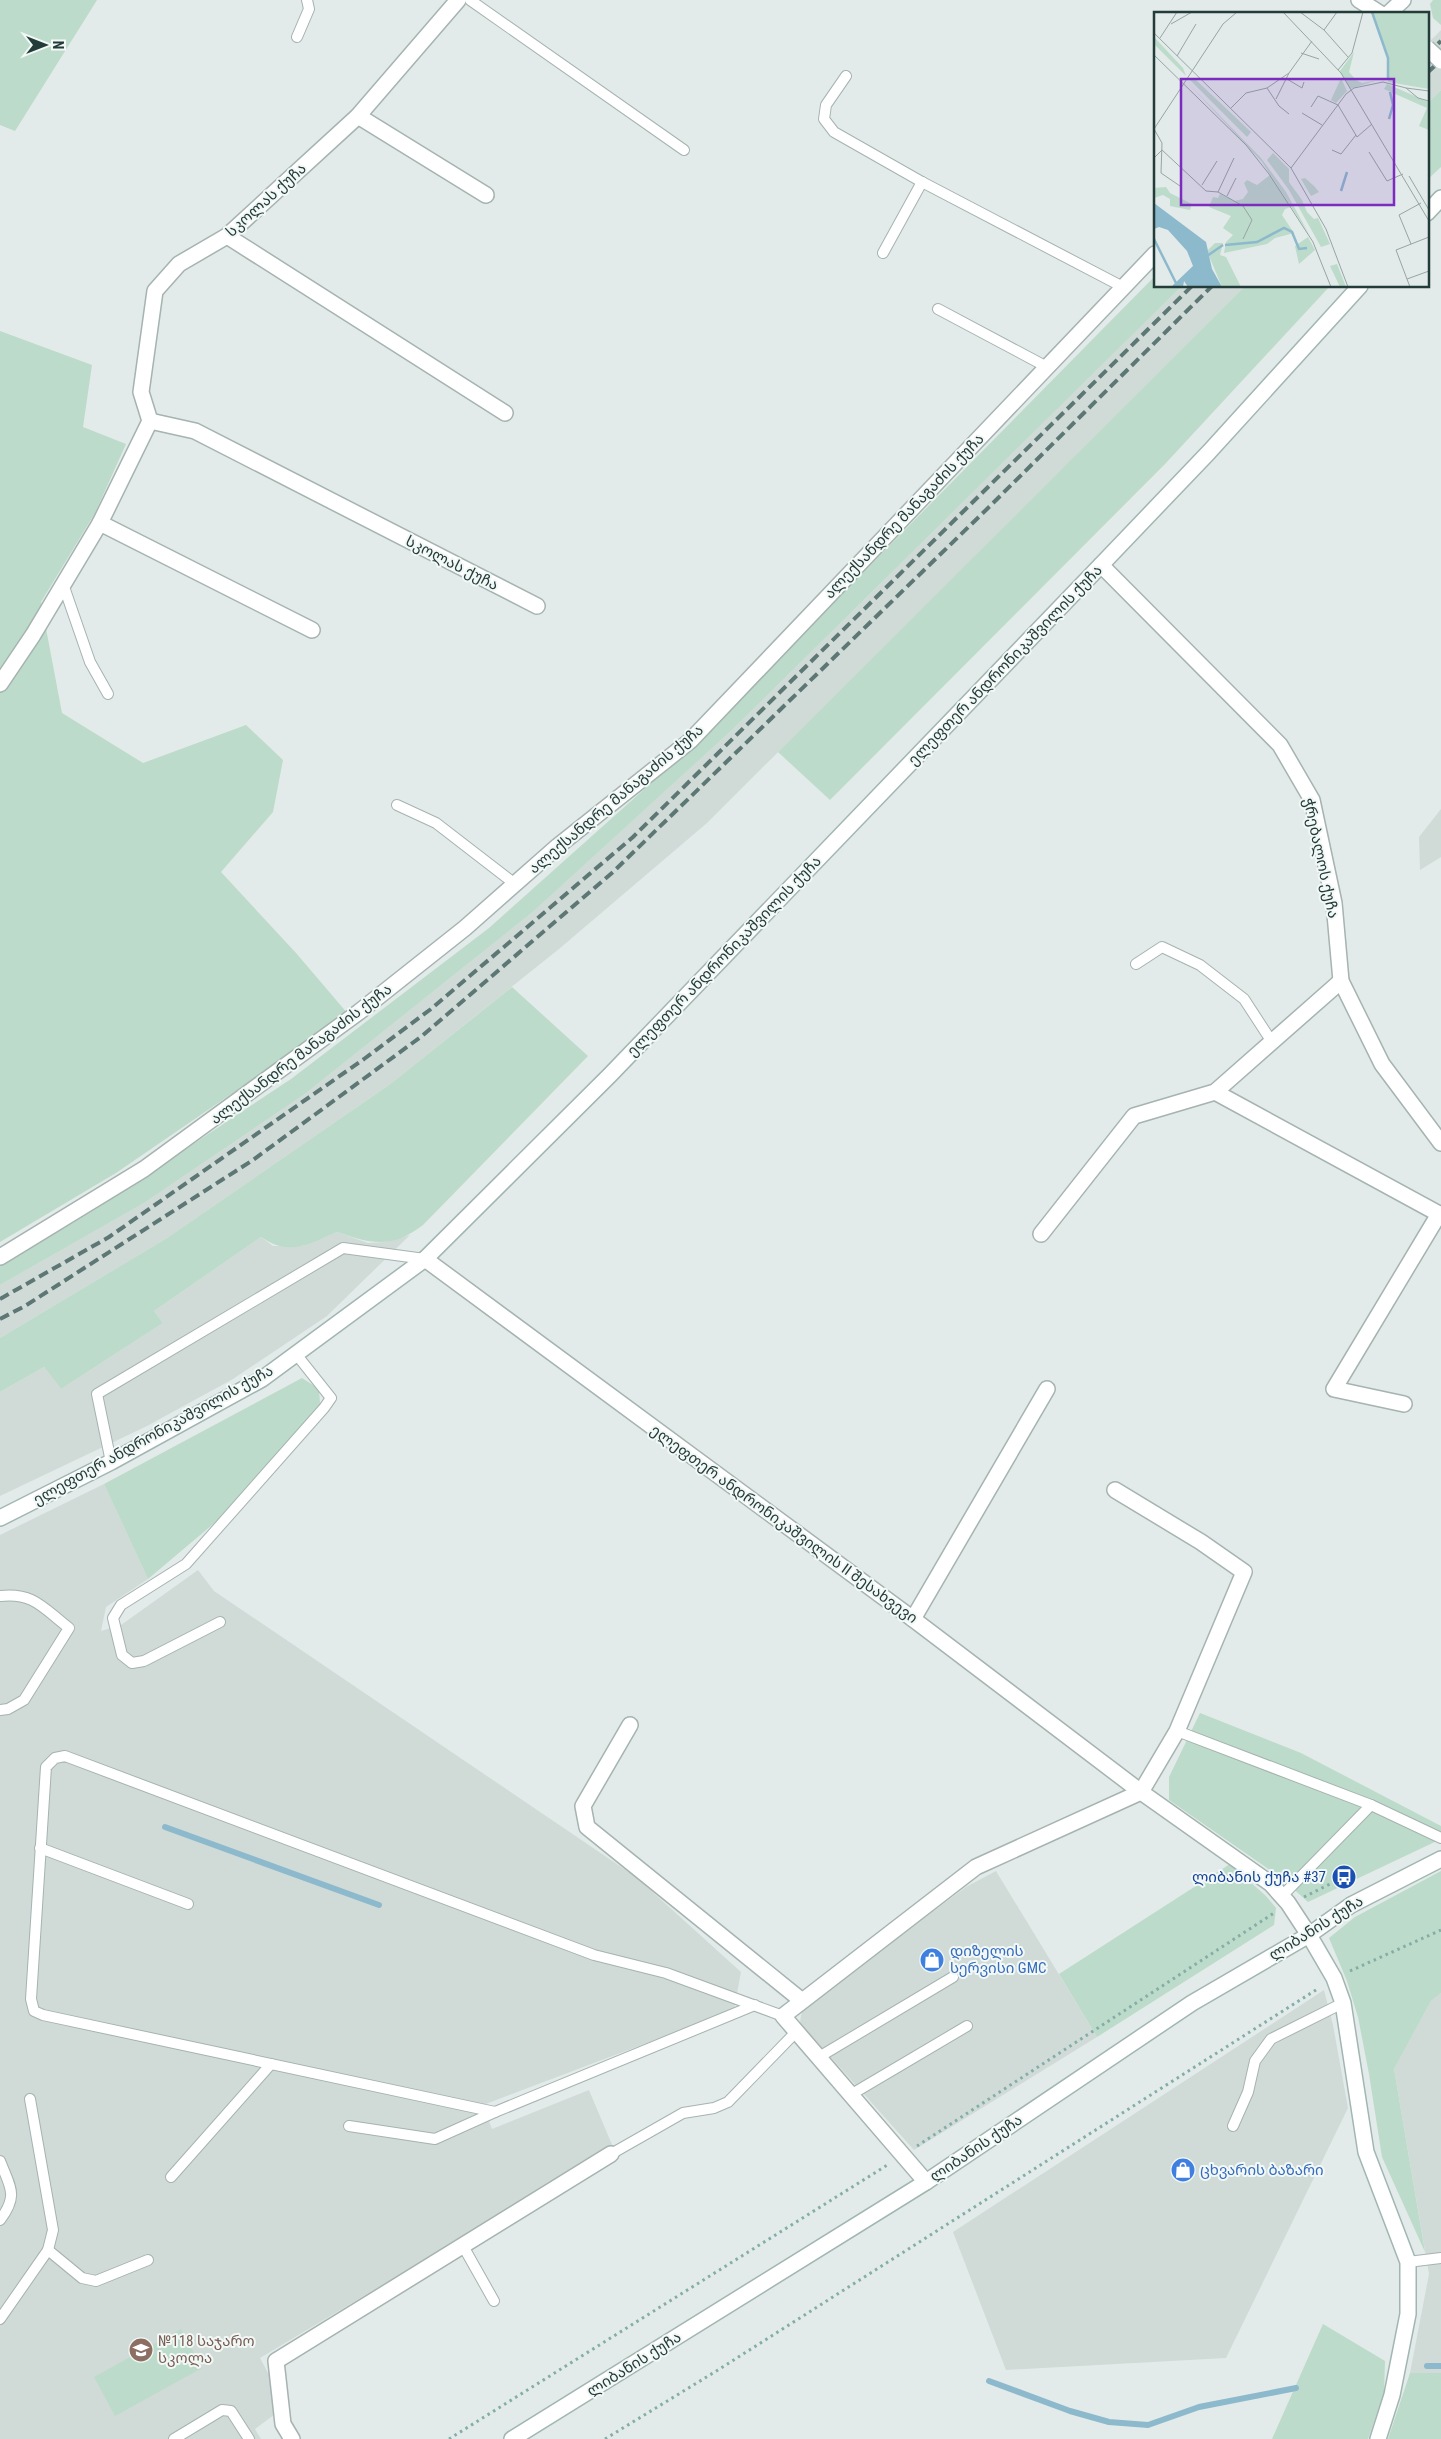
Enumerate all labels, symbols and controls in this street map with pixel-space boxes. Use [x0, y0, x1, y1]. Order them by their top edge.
inset map [1154, 12, 1428, 288]
north arrow [20, 20, 70, 70]
text: N [50, 41, 66, 49]
street label: სკოლას ქუჩა [222, 159, 310, 241]
street label: ალექსანდრე მანაგაძის ქუჩა [820, 430, 988, 602]
street label: სკოლას ქუჩა [403, 532, 501, 594]
street label: ელეფთერ ანდრონიკაშვილის ქუჩა [904, 561, 1106, 769]
street label: ალექსანდრე მანაგაძის ქუჩა [525, 721, 707, 877]
street label: ჭრებალოს ქუჩა [1299, 796, 1343, 920]
street label: ელეფთერ ანდრონიკაშვილის ქუჩა [623, 852, 825, 1060]
street label: ალექსანდრე მანაგაძის ქუჩა [207, 980, 395, 1128]
street label: ელეფთერ ანდრონიკაშვილის ქუჩა [30, 1361, 276, 1509]
street label: ელეფთერ ანდრონიკაშვილის II შესახვევი [647, 1421, 921, 1627]
bus stop icon: ლიბანის ქუჩა #37 [1331, 1864, 1357, 1890]
place label: ლიბანის ქუჩა #37 [1192, 1868, 1326, 1886]
street label: ლიბანის ქუჩა [1266, 1892, 1366, 1964]
place label: დიზელის სერვისი GMC [950, 1942, 1046, 1977]
shop icon: დიზელის სერვისი GMC [919, 1947, 945, 1973]
street label: ლიბანის ქუჩა [926, 2110, 1026, 2186]
shop icon: ცხვარის ბაზარი [1170, 2157, 1196, 2183]
place label: ცხვარის ბაზარი [1200, 2161, 1324, 2179]
street label: ლიბანის ქუჩა [584, 2328, 684, 2400]
place label: №118 საჯარო სკოლა [158, 2332, 255, 2367]
school or university icon: №118 საჯარო სკოლა [128, 2337, 154, 2363]

